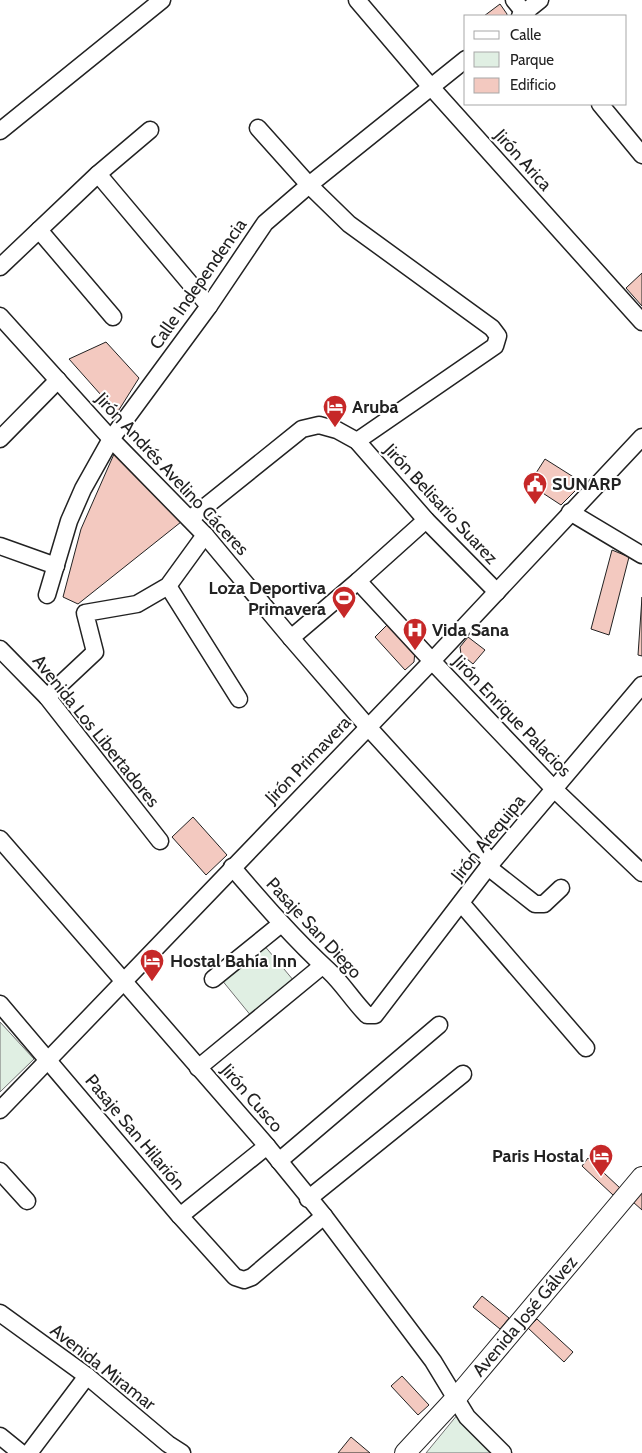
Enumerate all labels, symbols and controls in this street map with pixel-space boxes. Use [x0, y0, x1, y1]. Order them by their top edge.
legend [464, 15, 627, 105]
text: Calle [510, 26, 541, 44]
text: Parque [510, 51, 554, 69]
text: Edificio [510, 76, 556, 94]
street label: Jirón Arica [489, 124, 557, 196]
street label: Calle Independencia [145, 214, 251, 354]
street label: Jirón Andrés Avelino Cáceres [90, 387, 253, 560]
hotel icon: Aruba [322, 394, 348, 428]
place label: Aruba [352, 396, 398, 418]
street label: Jirón Belisario Suarez [379, 438, 503, 569]
public building icon: SUNARP [522, 471, 548, 505]
place label: SUNARP [552, 473, 622, 495]
place label: Loza Deportiva Primavera [209, 577, 326, 620]
sports icon: Loza Deportiva Primavera [331, 585, 357, 619]
hospital icon: Vida Sana [402, 617, 428, 651]
place label: Vida Sana [432, 619, 509, 641]
street label: Avenida Los Libertadores [28, 650, 164, 812]
street label: Jirón Enrique Palacios [448, 650, 576, 781]
street label: Jirón Primavera [260, 711, 356, 809]
street label: Jirón Arequipa [446, 790, 530, 887]
street label: Pasaje San Diego [262, 873, 366, 983]
hotel icon: Hostal Bahía Inn [139, 948, 165, 982]
place label: Hostal Bahía Inn [170, 950, 297, 972]
street label: Jirón Cusco [216, 1059, 288, 1137]
street label: Pasaje San Hilarión [80, 1070, 190, 1194]
hotel icon: Paris Hostal [588, 1143, 614, 1177]
place label: Paris Hostal [492, 1145, 584, 1167]
street label: Avenida José Gálvez [468, 1251, 582, 1381]
street label: Avenida Miramar [46, 1319, 160, 1415]

